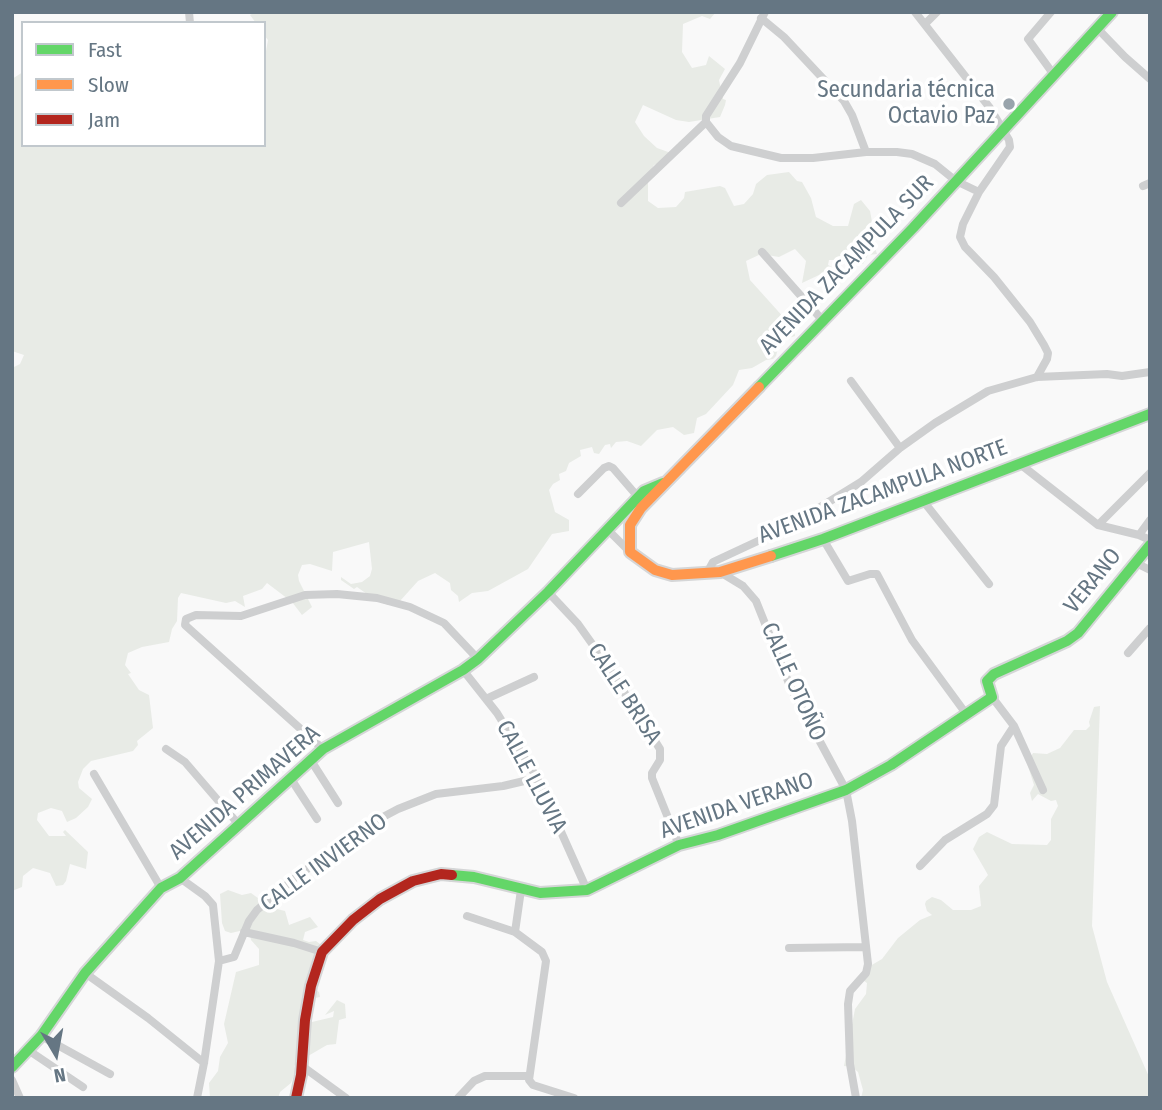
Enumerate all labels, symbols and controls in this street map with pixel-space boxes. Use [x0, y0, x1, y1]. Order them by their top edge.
legend [21, 21, 266, 147]
text: Fast [88, 37, 122, 63]
text: Slow [88, 72, 129, 98]
place label: Secundaria técnica Octavio Paz [817, 77, 995, 131]
marker: Secundaria técnica Octavio Paz [1001, 96, 1017, 112]
text: Jam [88, 107, 120, 133]
street label: AVENIDA ZACAMPULA SUR [754, 170, 940, 360]
street label: AVENIDA ZACAMPULA NORTE [755, 434, 1011, 550]
street label: VERANO [1059, 543, 1127, 619]
street label: CALLE OTOÑO [755, 619, 831, 745]
street label: CALLE BRISA [581, 638, 667, 750]
street label: CALLE LLUVIA [490, 716, 572, 838]
street label: AVENIDA PRIMAVERA [164, 720, 326, 866]
street label: AVENIDA VERANO [657, 767, 817, 845]
street label: CALLE INVIERNO [255, 808, 393, 918]
north arrow [21, 1019, 91, 1089]
text: N [52, 1063, 67, 1087]

